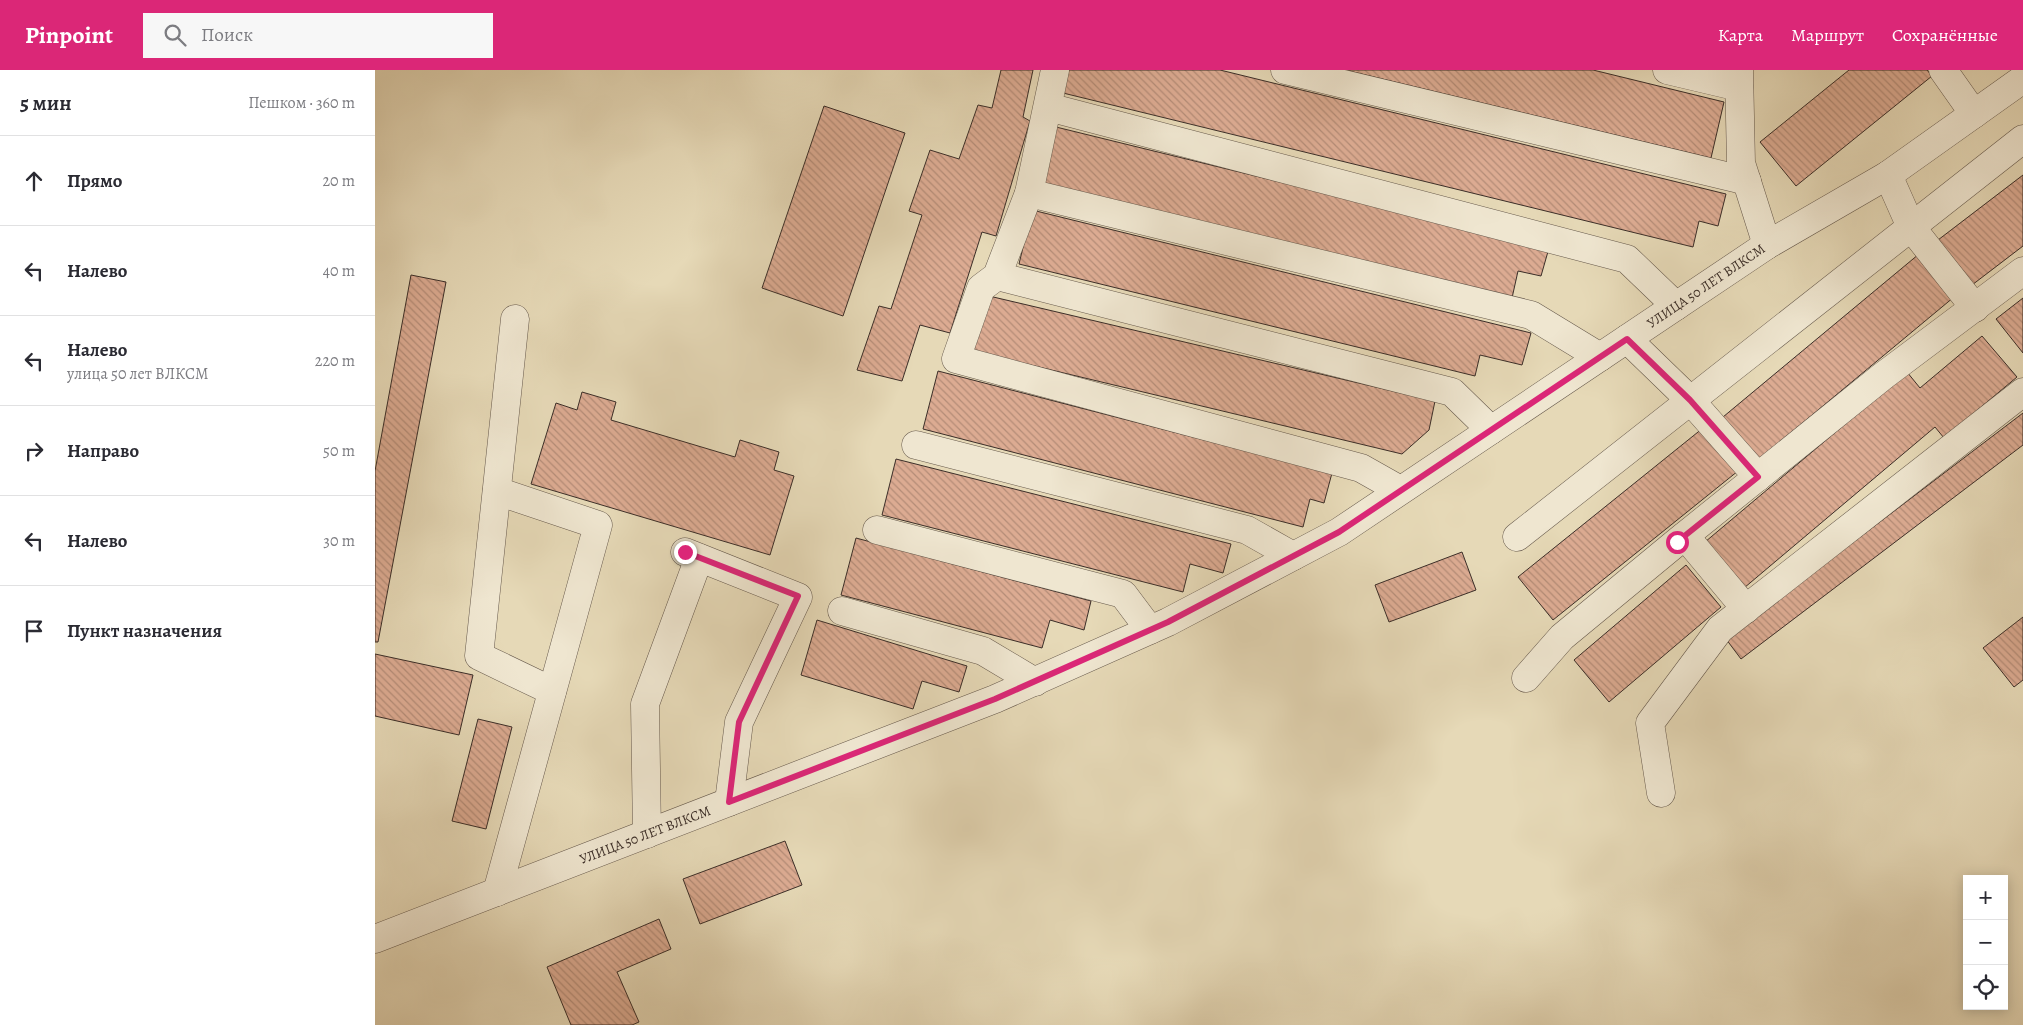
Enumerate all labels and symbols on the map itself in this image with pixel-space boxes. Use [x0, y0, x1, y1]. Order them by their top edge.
street label: УЛИЦА 50 ЛЕТ ВЛКСМ [1643, 239, 1769, 333]
route start [1666, 531, 1689, 554]
route end [674, 541, 697, 564]
street label: УЛИЦА 50 ЛЕТ ВЛКСМ [577, 801, 713, 869]

